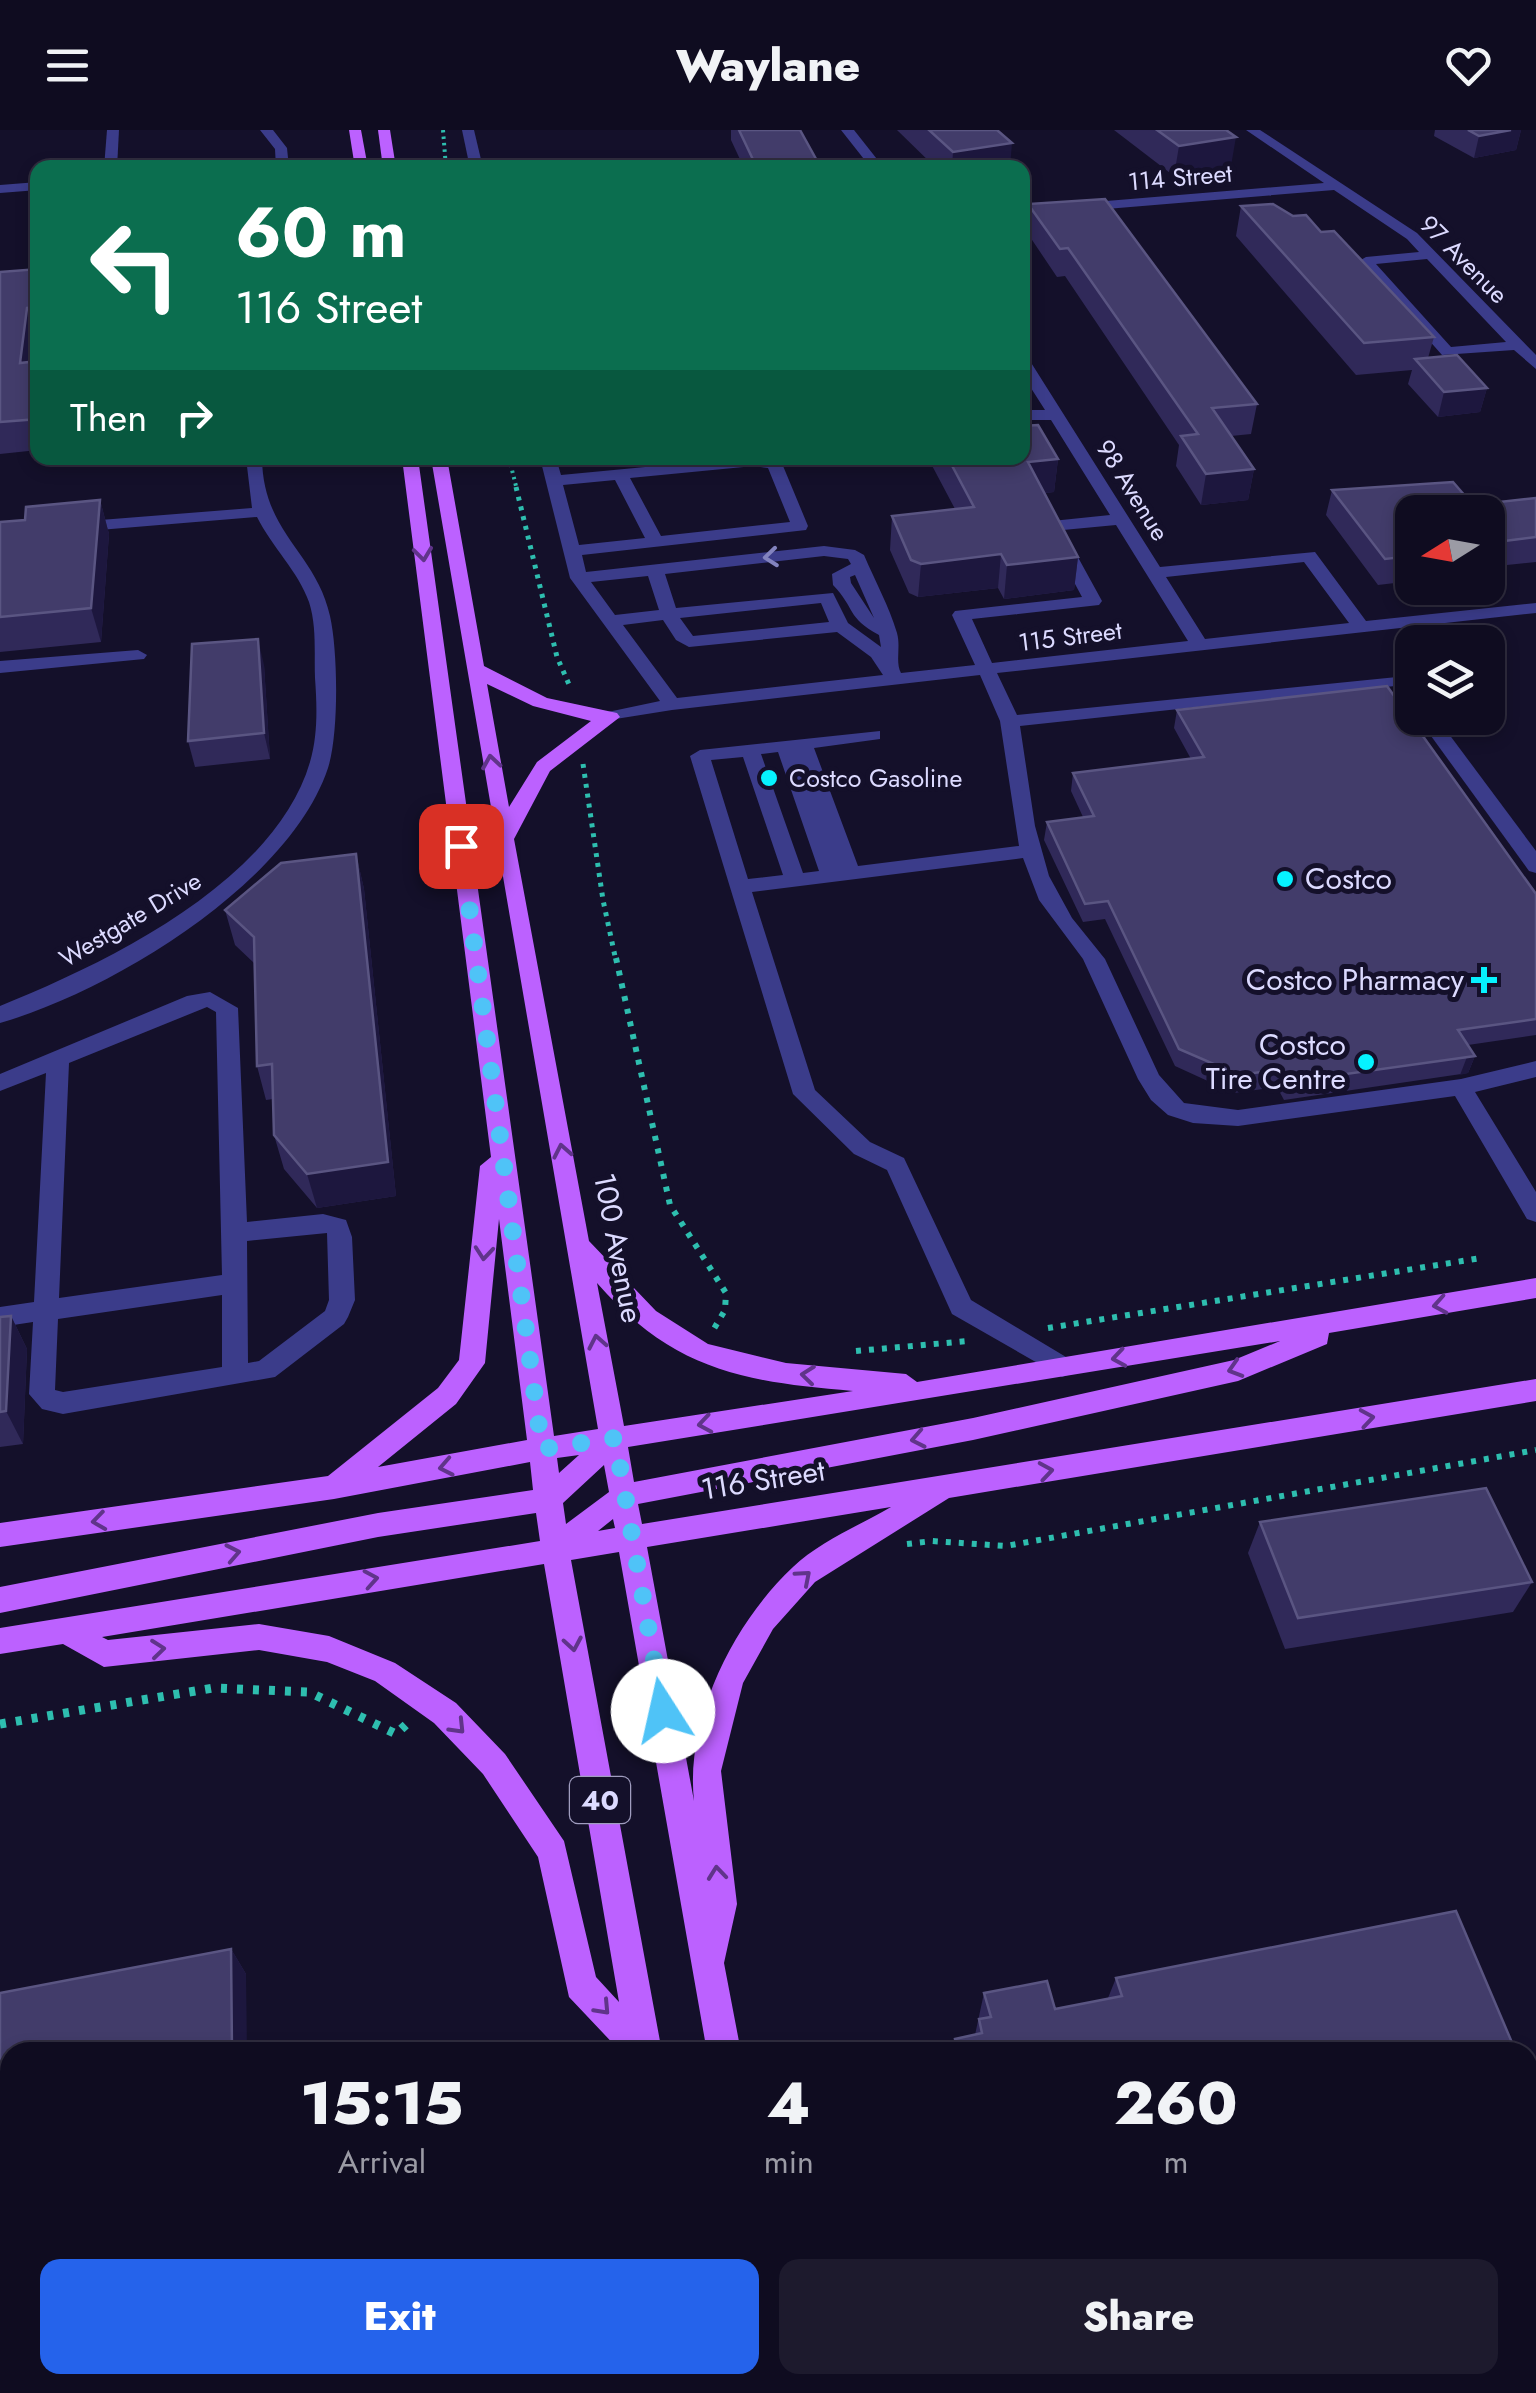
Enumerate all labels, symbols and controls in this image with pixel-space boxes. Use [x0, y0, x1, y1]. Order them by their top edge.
text: Waylane [676, 33, 860, 98]
icon: menu [40, 38, 95, 93]
icon: heart [1441, 38, 1496, 93]
street label: 114 Street [1127, 155, 1233, 199]
text: 60 m [235, 182, 407, 283]
icon: left [70, 200, 200, 330]
street label: 97 Avenue [1412, 207, 1516, 311]
text: 116 Street [235, 275, 422, 340]
text: Then [70, 390, 147, 445]
icon: right [167, 390, 222, 445]
street label: 98 Avenue [1088, 432, 1178, 548]
north arrow [1395, 495, 1505, 605]
map controls [1395, 495, 1505, 735]
one-way arrow [411, 546, 432, 563]
one-way arrow [763, 546, 779, 567]
street label: 115 Street [1016, 612, 1124, 660]
button: layers [1395, 625, 1505, 735]
one-way arrow [481, 754, 502, 771]
place label: Costco Gasoline [789, 760, 962, 796]
marker: Costco Gasoline [758, 767, 780, 789]
pin [419, 804, 504, 889]
icon: arrive [434, 819, 489, 874]
place label: Costco [1305, 857, 1392, 900]
street label: Westgate Drive [52, 862, 208, 976]
marker: Costco [1274, 868, 1296, 890]
place label: Costco Pharmacy [1246, 958, 1465, 1001]
marker: Costco Pharmacy [1473, 969, 1495, 991]
place label: Costco Tire Centre [1206, 1023, 1346, 1100]
marker: Costco Tire Centre [1355, 1051, 1377, 1073]
one-way arrow [552, 1143, 573, 1159]
street label: 100 Avenue [583, 1169, 654, 1327]
one-way arrow [474, 1245, 496, 1261]
one-way arrow [1432, 1294, 1448, 1315]
one-way arrow [588, 1334, 609, 1351]
one-way arrow [1111, 1347, 1128, 1368]
one-way arrow [1227, 1357, 1244, 1378]
one-way arrow [799, 1364, 815, 1386]
one-way arrow [1359, 1408, 1375, 1429]
one-way arrow [696, 1413, 713, 1434]
one-way arrow [910, 1428, 927, 1449]
street label: 116 Street [698, 1448, 829, 1511]
one-way arrow [438, 1455, 455, 1476]
one-way arrow [1038, 1461, 1054, 1482]
one-way arrow [91, 1510, 107, 1531]
one-way arrow [224, 1544, 241, 1565]
one-way arrow [363, 1570, 379, 1591]
one-way arrow [792, 1571, 811, 1589]
one-way arrow [561, 1636, 582, 1653]
one-way arrow [150, 1638, 166, 1660]
position arrow [611, 1659, 715, 1763]
one-way arrow [446, 1715, 464, 1733]
road number: 40 [570, 1777, 630, 1823]
one-way arrow [707, 1865, 728, 1881]
one-way arrow [591, 1996, 609, 2015]
text: 15:15 [300, 2060, 464, 2147]
text: 4 [767, 2060, 811, 2147]
text: 260 [1114, 2060, 1238, 2147]
text: Arrival [338, 2139, 426, 2185]
text: min [764, 2139, 814, 2185]
text: m [1163, 2139, 1188, 2185]
button: Exit [40, 2259, 759, 2374]
button: Share [779, 2259, 1498, 2374]

